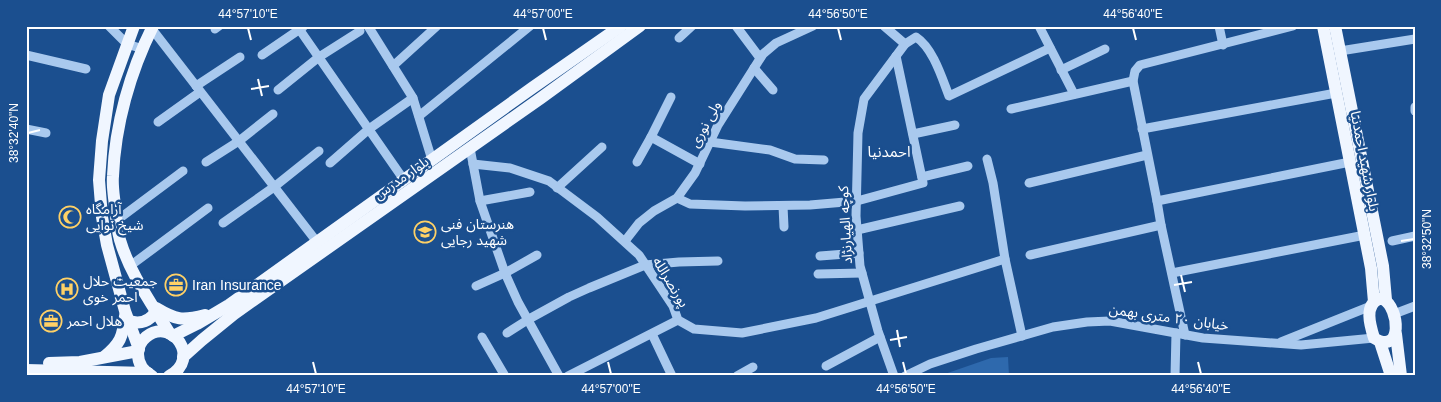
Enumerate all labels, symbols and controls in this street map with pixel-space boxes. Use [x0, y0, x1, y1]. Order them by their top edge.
text: 44°57'10"E [218, 7, 278, 21]
text: 44°57'00"E [513, 7, 573, 21]
text: 44°56'50"E [808, 7, 868, 21]
text: 44°56'40"E [1103, 7, 1163, 21]
street label: ولی نوری [686, 98, 725, 150]
text: 38°32'40"N [7, 103, 21, 163]
street label: بلوار شهید احمدنیا [1346, 110, 1383, 213]
district label: احمدنیا [867, 143, 911, 160]
street label: بلوار مدرس [370, 153, 432, 204]
street label: کوچه الهیارنژاد [835, 185, 857, 265]
place label: آرامگاه شیخ نوایی [86, 201, 143, 236]
mosque icon: آرامگاه شیخ نوایی [58, 205, 82, 229]
text: 38°32'50"N [1420, 209, 1434, 269]
place label: هنرستان فنی شهید رجایی [441, 216, 514, 249]
school or university icon: هنرستان فنی شهید رجایی [413, 220, 437, 244]
street label: پورنصرالله [648, 254, 692, 311]
place label: جمعیت حلال احمر خوی [83, 273, 157, 306]
office icon: Iran Insurance [164, 273, 188, 297]
hospital icon: جمعیت حلال احمر خوی [55, 277, 79, 301]
place label: Iran Insurance [192, 277, 282, 293]
street label: خیابان ۲۰ متری بهمن [1108, 301, 1230, 334]
office icon: هلال احمر [39, 309, 63, 333]
place label: هلال احمر [66, 313, 122, 330]
text: 44°57'10"E [286, 382, 346, 396]
text: 44°57'00"E [581, 382, 641, 396]
text: 44°56'50"E [876, 382, 936, 396]
text: 44°56'40"E [1171, 382, 1231, 396]

